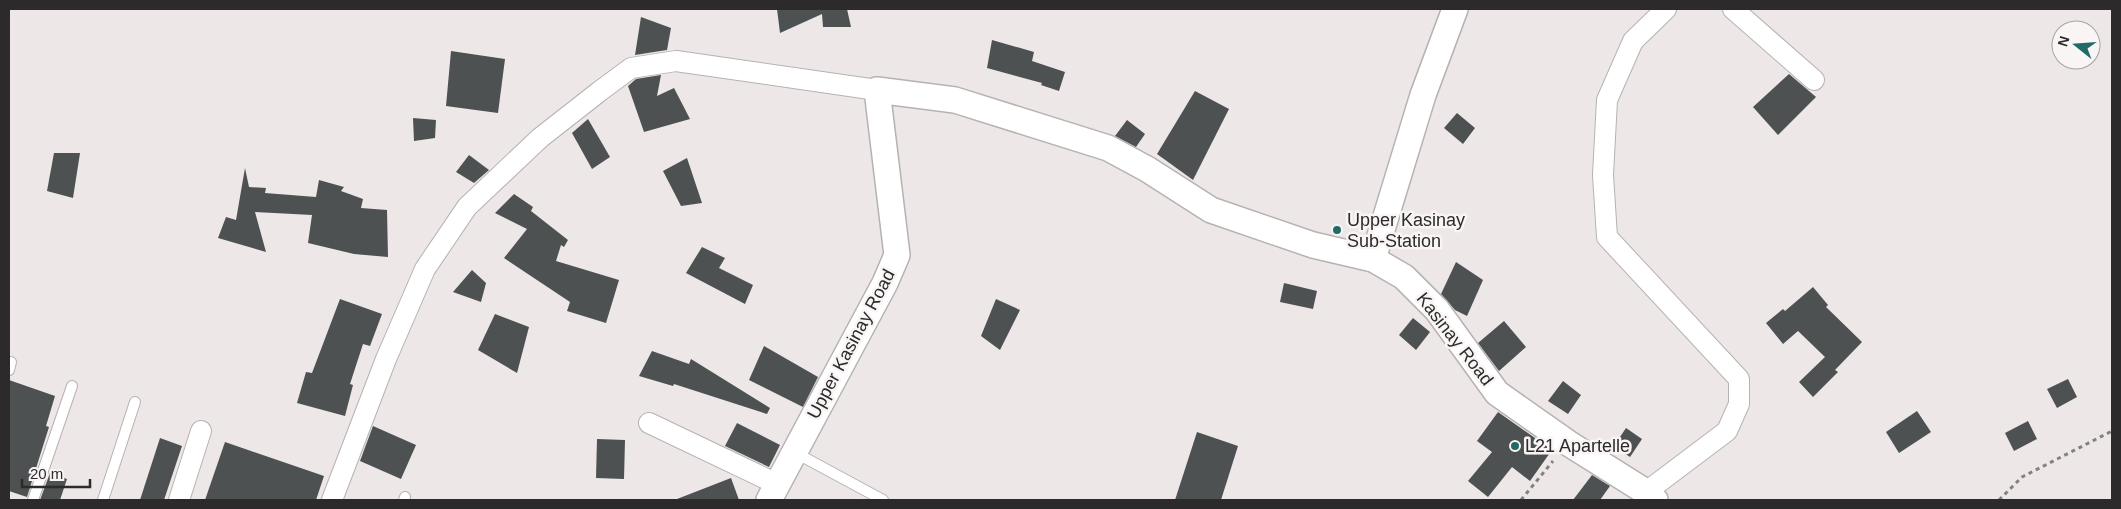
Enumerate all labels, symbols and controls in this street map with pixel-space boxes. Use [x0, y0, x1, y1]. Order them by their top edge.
north arrow [2051, 20, 2101, 70]
text: N [2054, 34, 2073, 48]
place label: Upper Kasinay Sub-Station [1347, 210, 1465, 251]
marker: Upper Kasinay Sub-Station [1331, 224, 1343, 236]
street label: Upper Kasinay Road [803, 266, 899, 422]
street label: Kasinay Road [1413, 289, 1497, 389]
place label: L21 Apartelle [1525, 436, 1630, 456]
marker: L21 Apartelle [1509, 440, 1521, 452]
scale bar [22, 456, 90, 488]
text: 20 m [30, 465, 63, 482]

